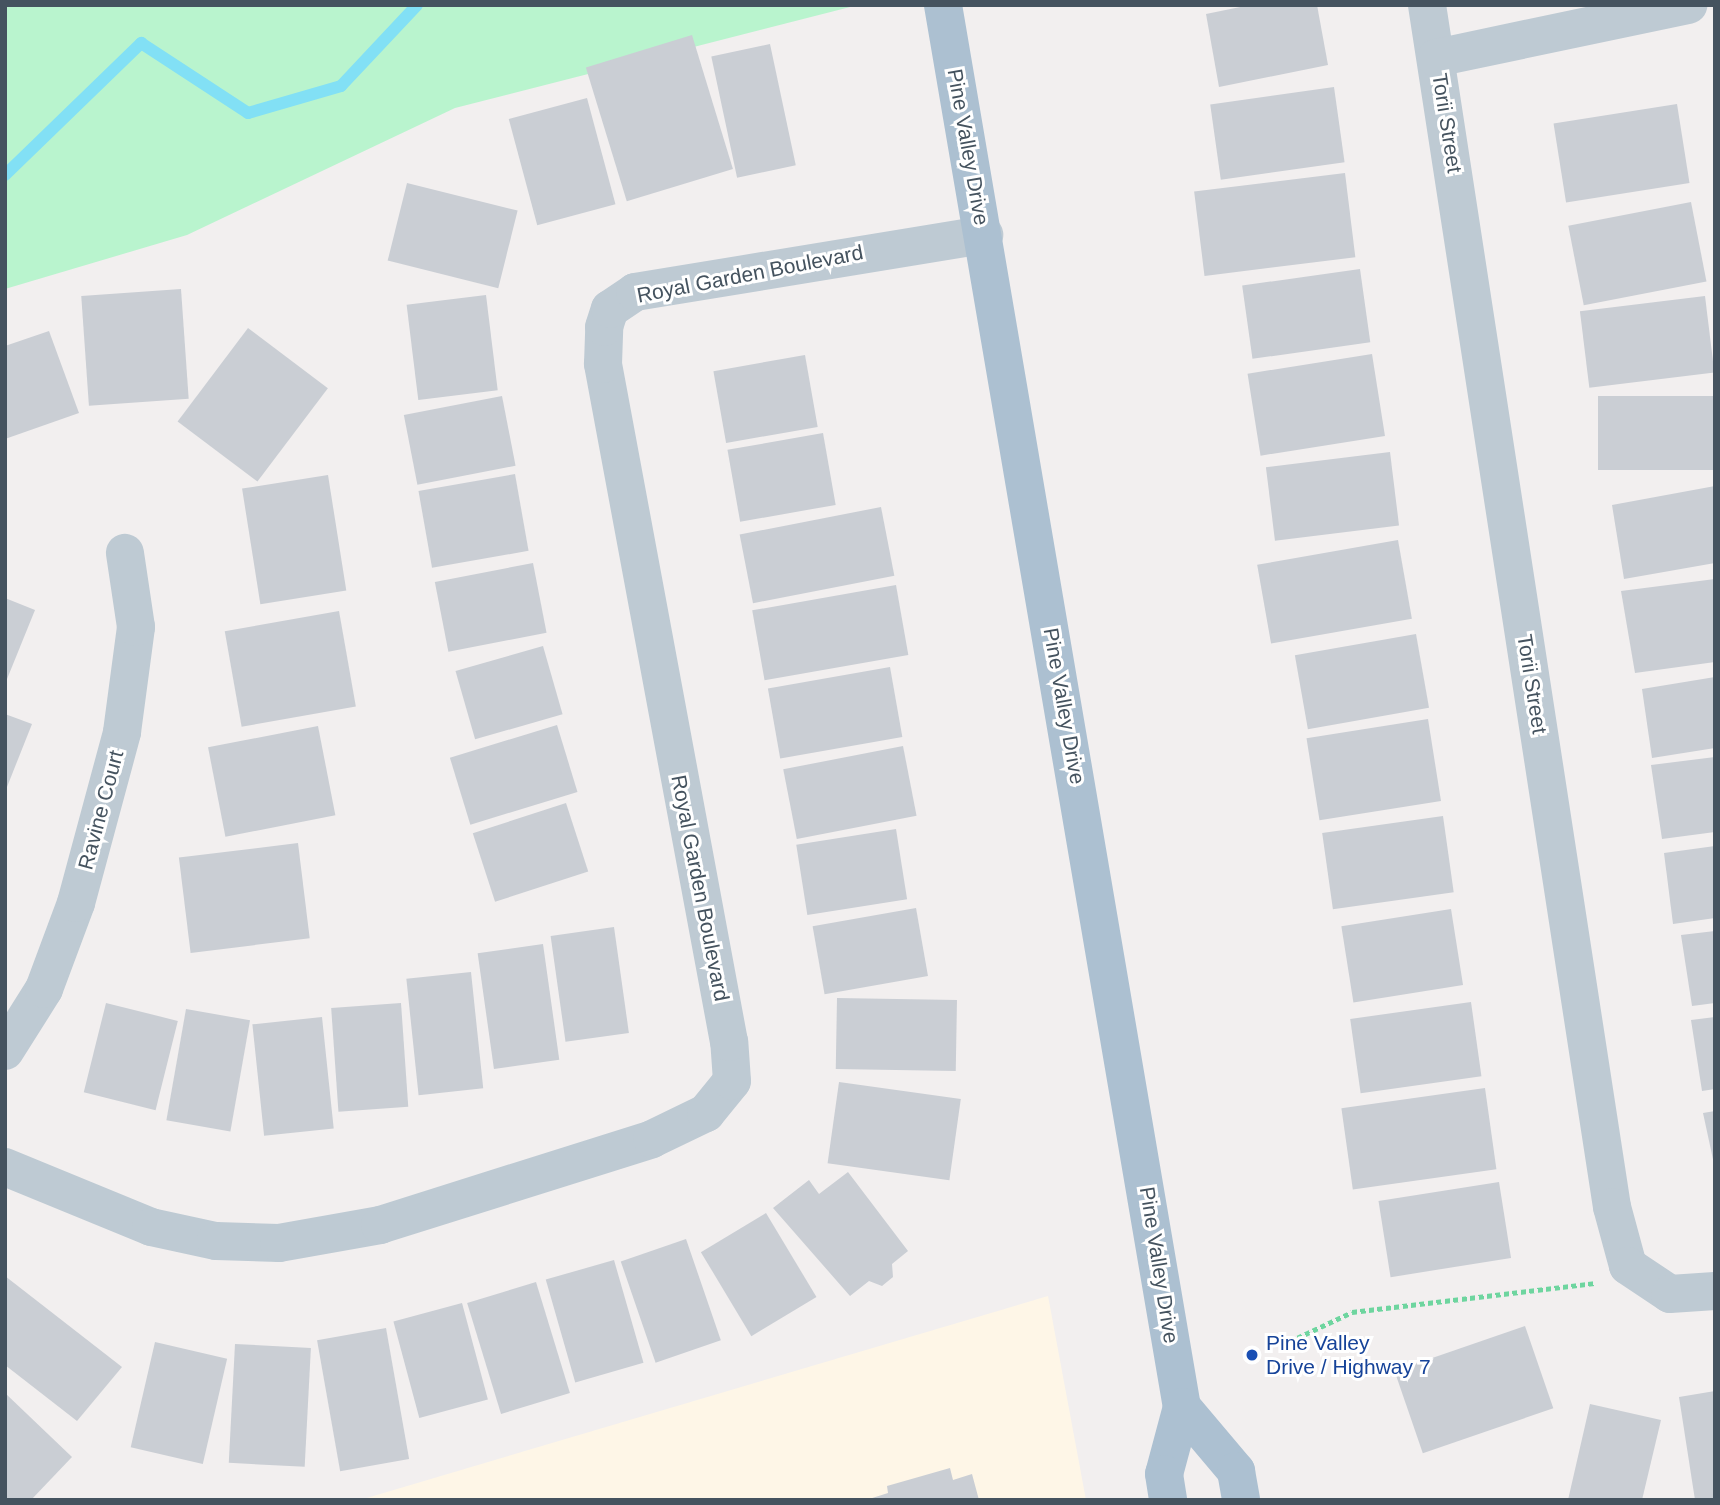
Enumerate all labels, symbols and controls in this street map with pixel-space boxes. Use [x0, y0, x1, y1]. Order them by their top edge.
street label: Pine Valley Drive [942, 67, 994, 227]
street label: Torii Street [1427, 71, 1467, 175]
street label: Royal Garden Boulevard [635, 240, 865, 308]
street label: Pine Valley Drive [1038, 626, 1090, 786]
street label: Torii Street [1512, 632, 1552, 736]
street label: Ravine Court [73, 748, 129, 872]
street label: Royal Garden Boulevard [666, 773, 734, 1003]
street label: Pine Valley Drive [1134, 1185, 1184, 1345]
place label: Pine Valley Drive / Highway 7 [1266, 1330, 1431, 1380]
marker: Pine Valley Drive / Highway 7 [1244, 1347, 1260, 1363]

